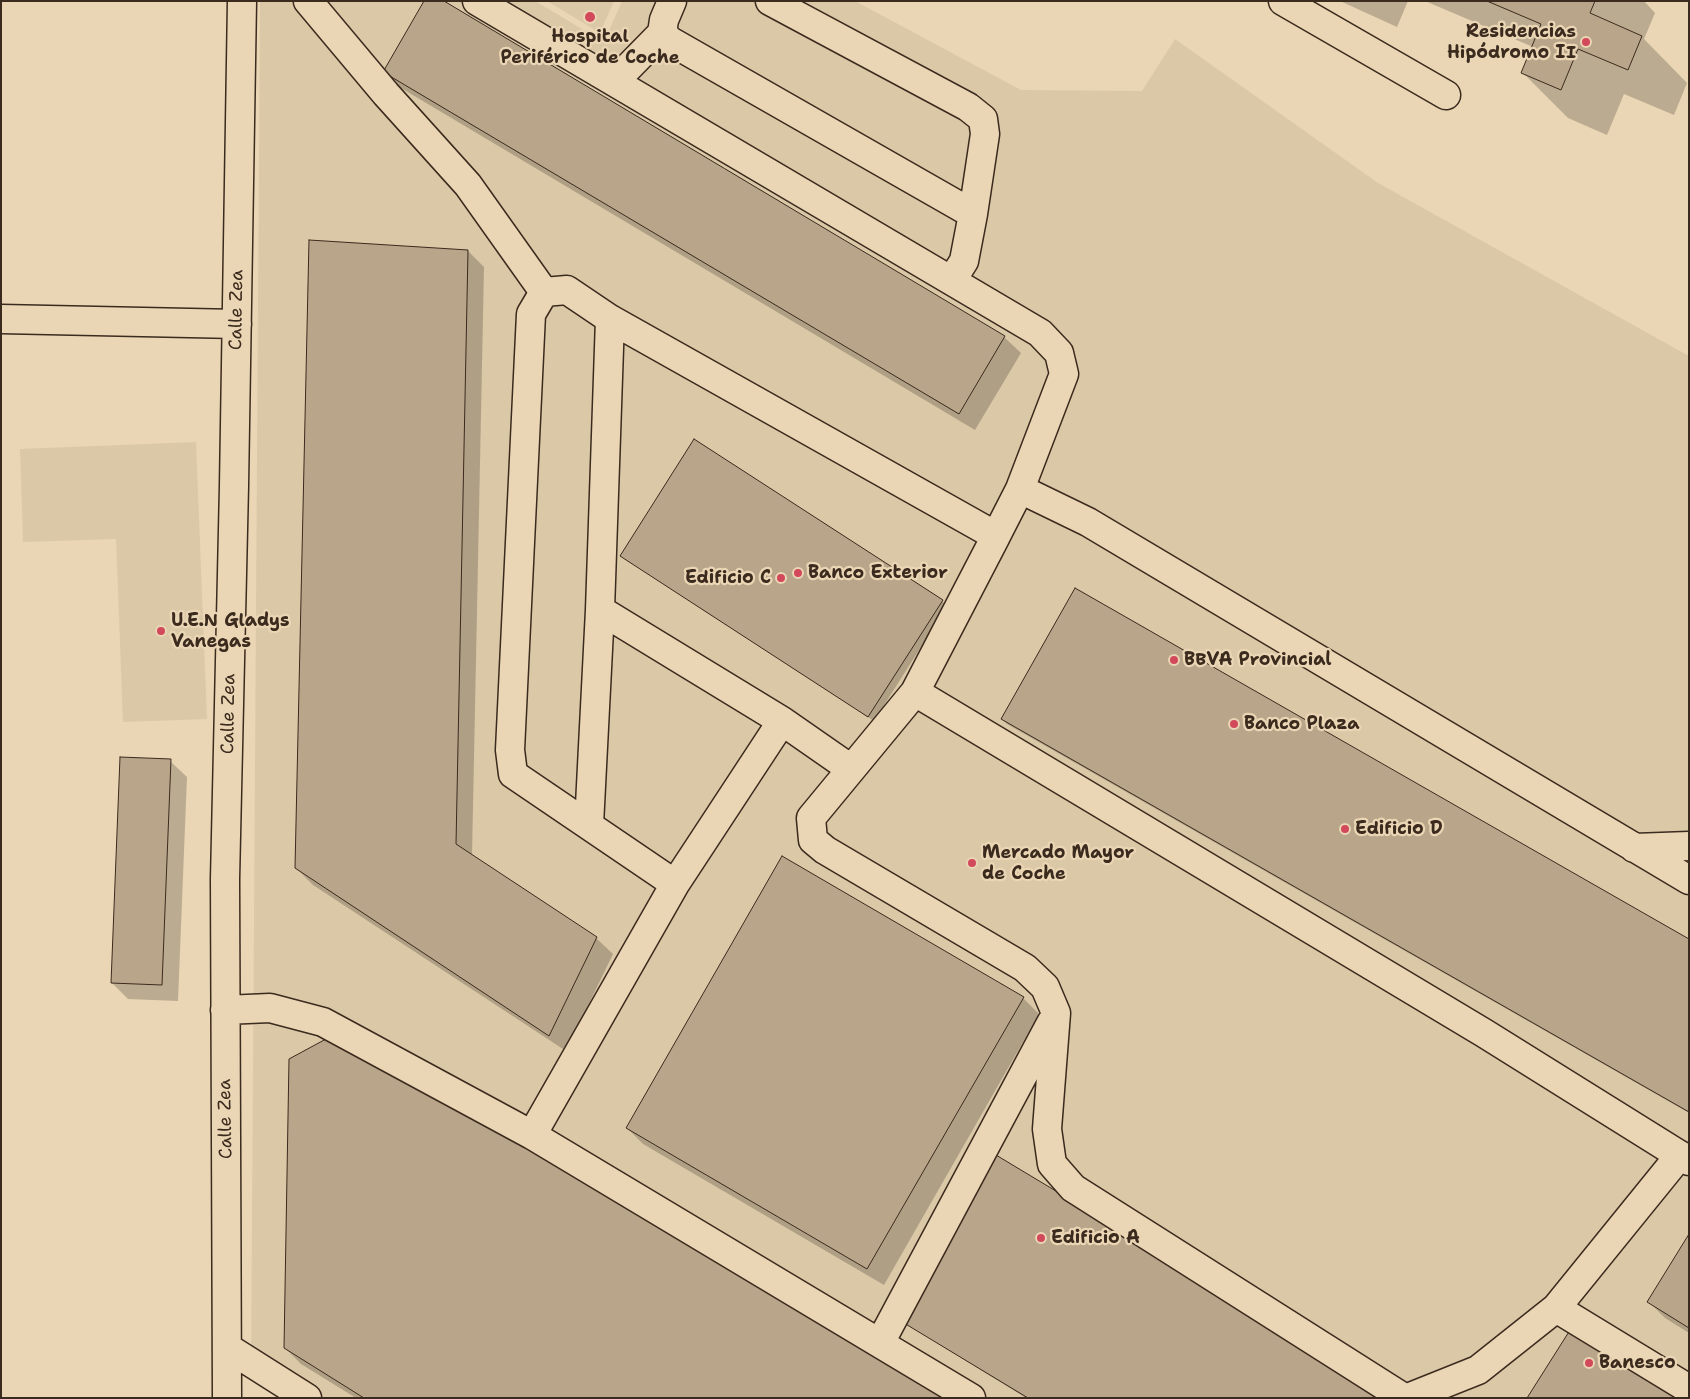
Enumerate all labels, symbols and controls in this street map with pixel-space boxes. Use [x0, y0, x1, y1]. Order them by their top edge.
marker: Hospital Periférico de Coche [583, 10, 597, 24]
place label: Residencias Hipódromo II [1447, 21, 1576, 64]
place label: Hospital Periférico de Coche [501, 26, 679, 68]
marker: Residencias Hipódromo II [1580, 36, 1592, 48]
street label: Calle Zea [225, 270, 249, 350]
place label: Banco Exterior [808, 562, 948, 584]
place label: Edificio C [685, 567, 771, 589]
marker: Banco Exterior [792, 567, 804, 579]
marker: Edificio C [775, 572, 787, 584]
place label: U.E.N Gladys Vanegas [171, 610, 289, 652]
marker: U.E.N Gladys Vanegas [155, 625, 167, 637]
place label: BBVA Provincial [1184, 649, 1332, 671]
marker: BBVA Provincial [1168, 654, 1180, 666]
street label: Calle Zea [217, 674, 241, 754]
place label: Banco Plaza [1244, 713, 1360, 735]
marker: Banco Plaza [1228, 718, 1240, 730]
place label: Edificio D [1355, 818, 1443, 840]
marker: Edificio D [1339, 823, 1351, 835]
place label: Mercado Mayor de Coche [982, 842, 1134, 884]
marker: Mercado Mayor de Coche [966, 857, 978, 869]
street label: Calle Zea [214, 1079, 238, 1159]
place label: Edificio A [1051, 1227, 1140, 1249]
marker: Edificio A [1035, 1232, 1047, 1244]
place label: Banesco [1599, 1352, 1676, 1374]
marker: Banesco [1583, 1357, 1595, 1369]

